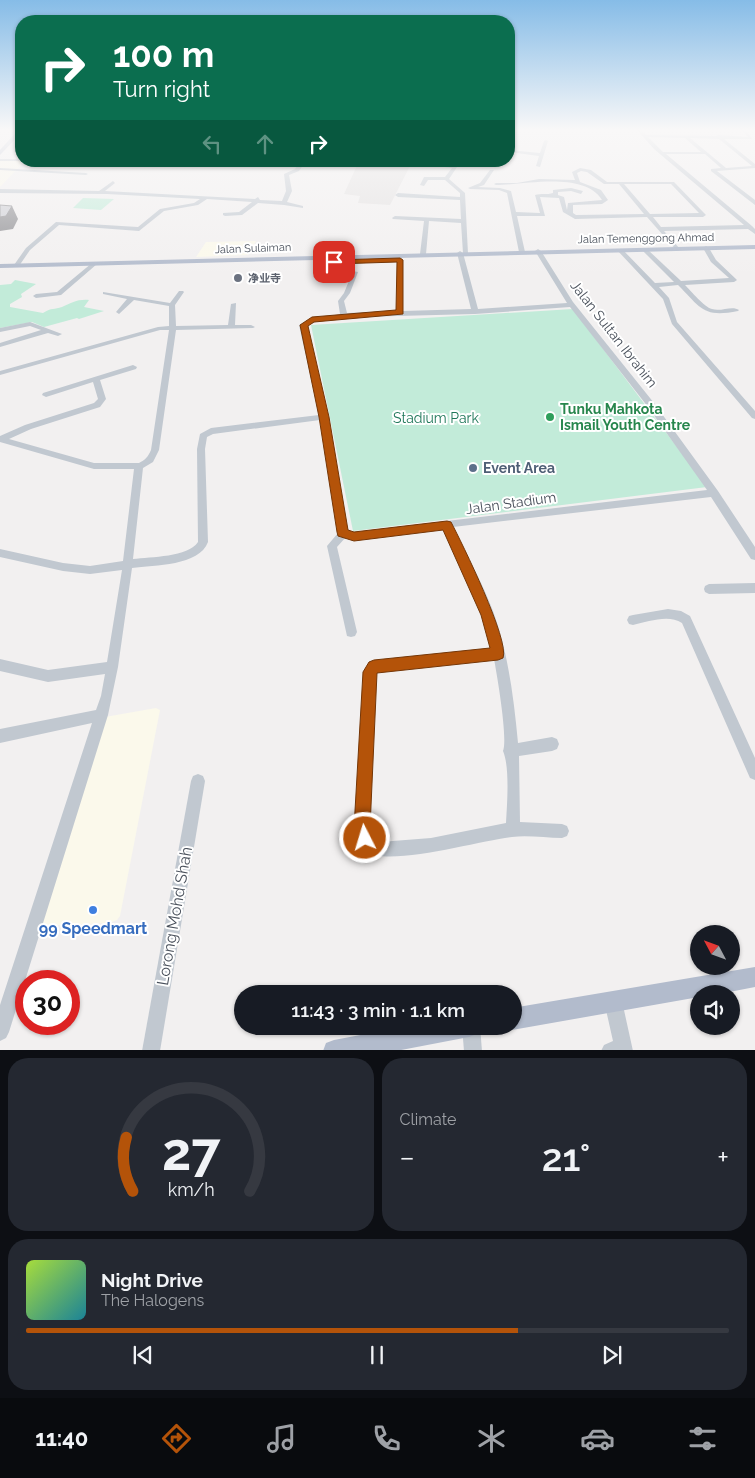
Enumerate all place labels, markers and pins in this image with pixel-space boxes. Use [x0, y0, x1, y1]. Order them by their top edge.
pin [313, 241, 355, 283]
marker: 净业寺 [232, 272, 244, 284]
place label: 净业寺 [248, 272, 281, 285]
place label: Tunku Mahkota Ismail Youth Centre [560, 401, 691, 433]
marker: Tunku Mahkota Ismail Youth Centre [544, 411, 556, 423]
place label: Event Area [483, 460, 555, 476]
marker: Event Area [467, 462, 479, 474]
marker: 99 Speedmart [87, 904, 99, 916]
place label: 99 Speedmart [39, 919, 147, 938]

